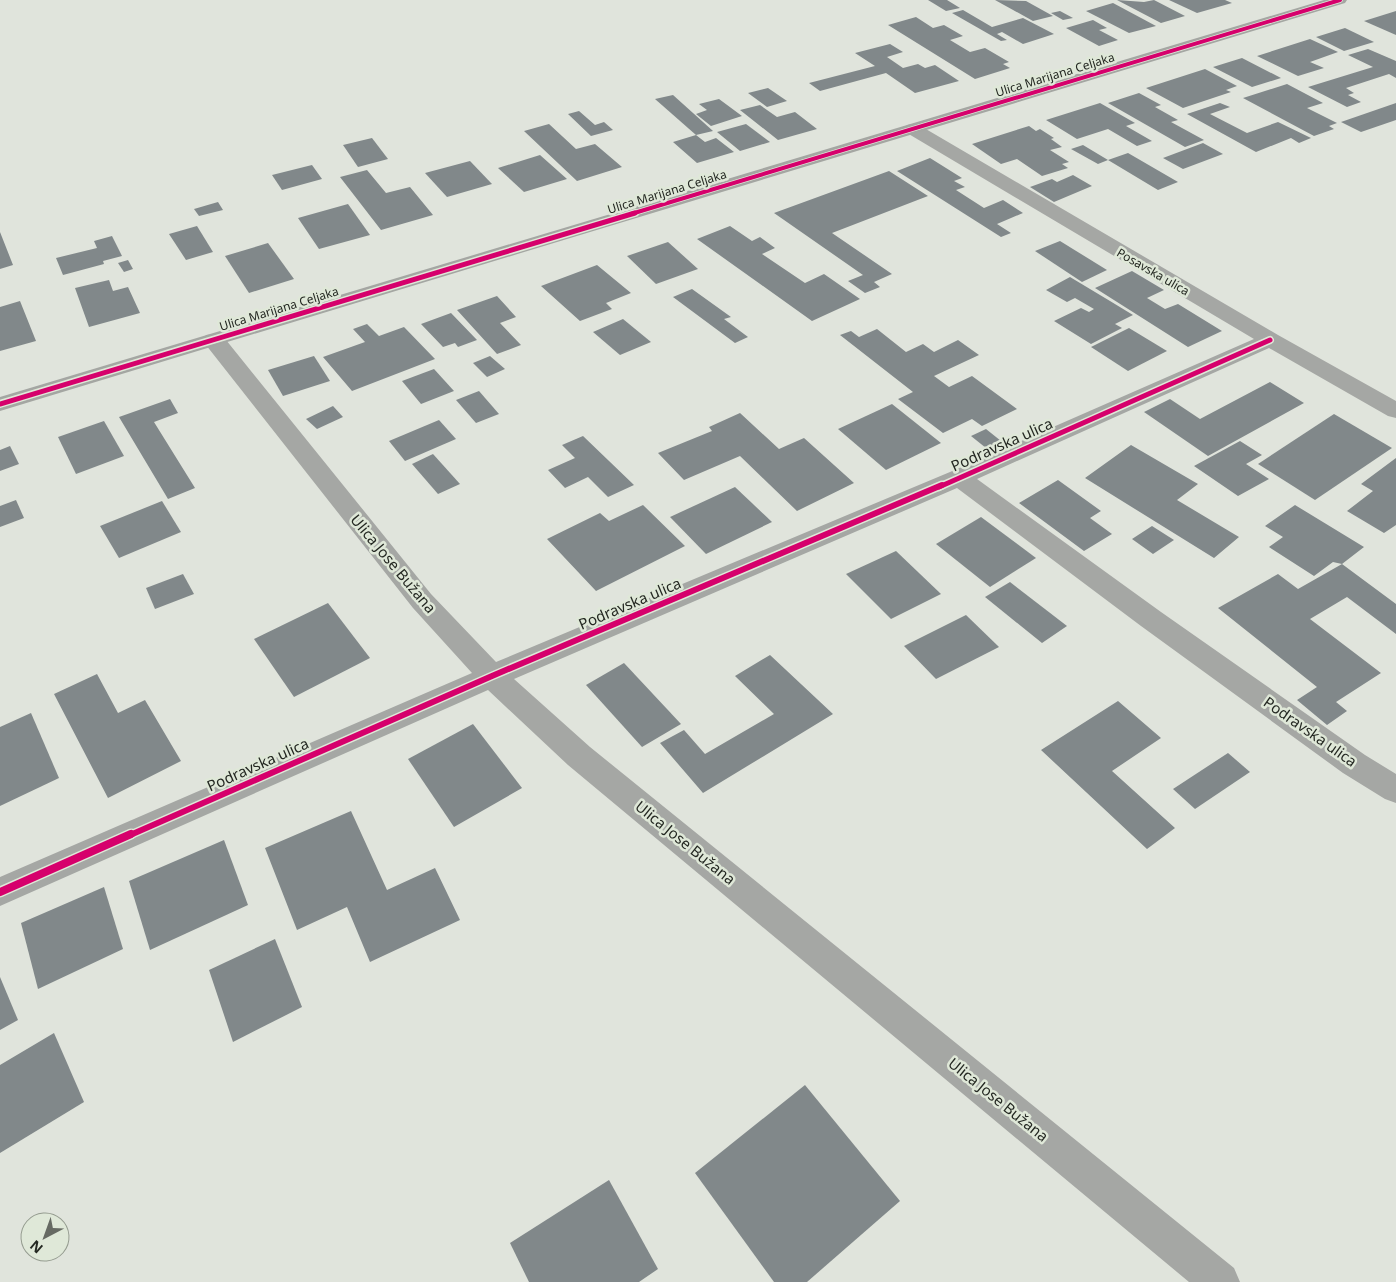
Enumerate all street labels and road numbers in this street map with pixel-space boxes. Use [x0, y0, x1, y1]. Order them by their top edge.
street label: Ulica Marijana Celjaka [993, 48, 1117, 101]
street label: Ulica Marijana Celjaka [605, 165, 729, 218]
street label: Posavska ulica [1114, 244, 1193, 299]
street label: Ulica Marijana Celjaka [217, 282, 341, 335]
street label: Podravska ulica [948, 413, 1056, 475]
street label: Ulica Jose Bužana [347, 510, 441, 617]
street label: Podravska ulica [575, 572, 684, 634]
street label: Podravska ulica [1260, 692, 1361, 771]
street label: Podravska ulica [204, 733, 312, 795]
street label: Ulica Jose Bužana [631, 796, 740, 889]
street label: Ulica Jose Bužana [944, 1053, 1053, 1146]

